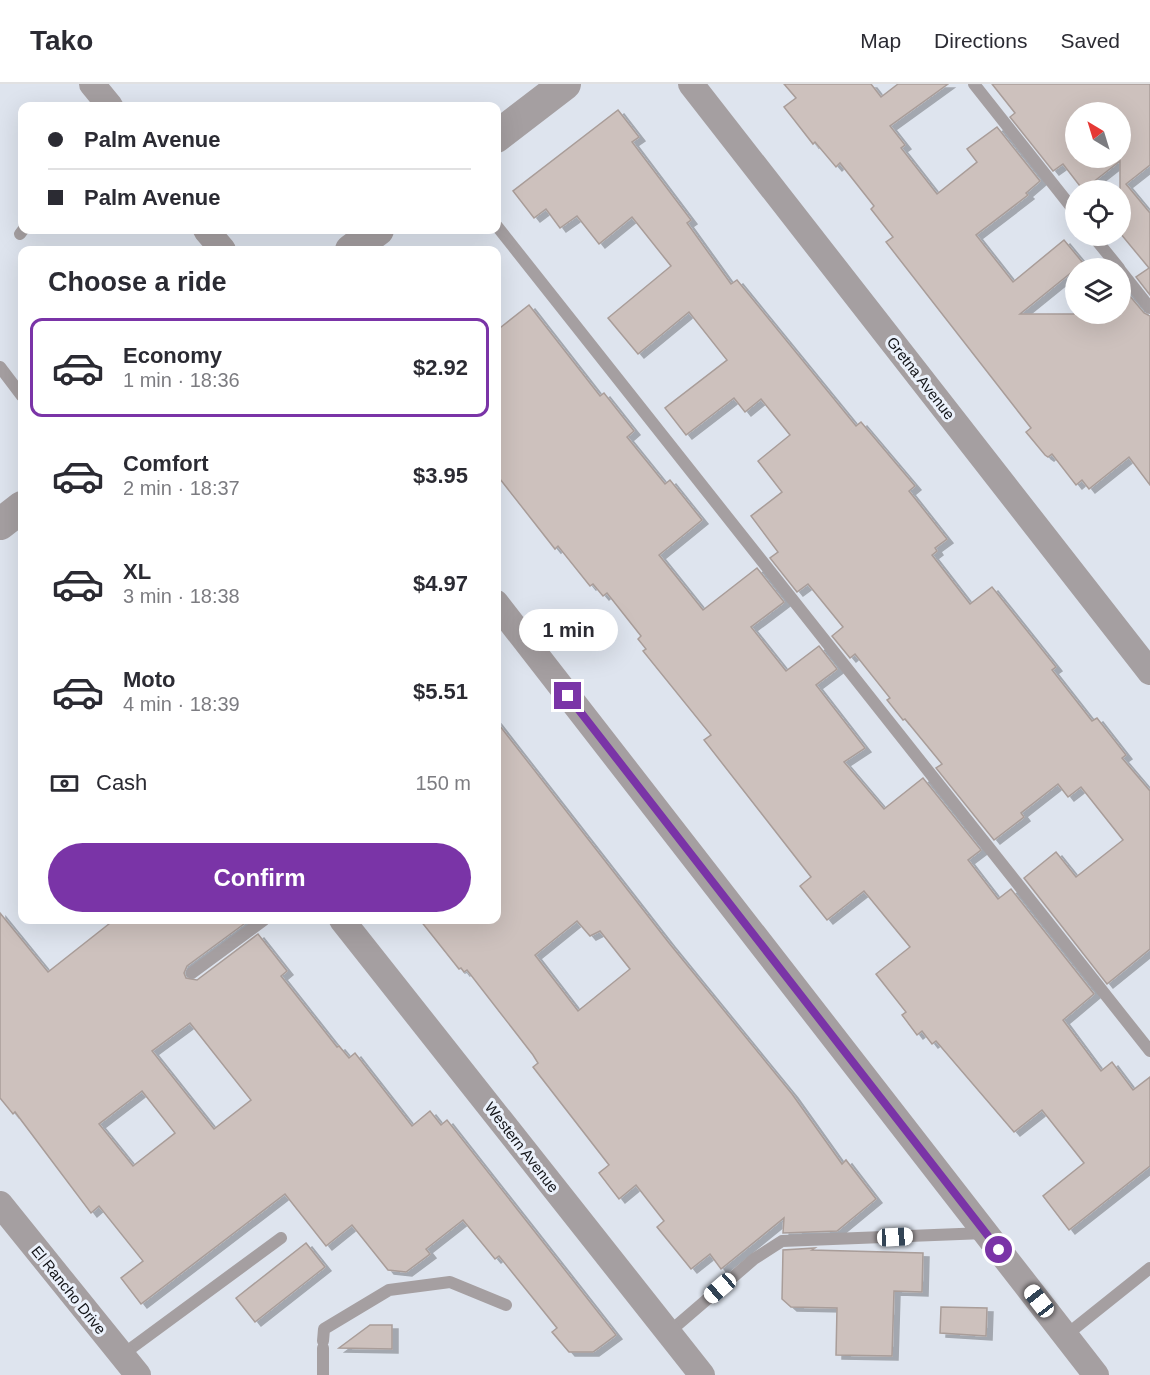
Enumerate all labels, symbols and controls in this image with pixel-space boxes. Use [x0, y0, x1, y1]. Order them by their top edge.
text: Tako [30, 25, 93, 56]
text: Map [860, 29, 901, 52]
text: Directions [934, 29, 1027, 52]
text: Saved [1060, 29, 1120, 52]
north arrow [1065, 102, 1131, 168]
map controls [1065, 102, 1131, 324]
text: Palm Avenue [84, 127, 221, 152]
button: locate [1065, 180, 1131, 246]
text: Palm Avenue [84, 185, 221, 210]
button: layers [1065, 258, 1131, 324]
text: Choose a ride [48, 267, 227, 297]
street label: Gretna Avenue [884, 333, 958, 423]
icon: car [51, 341, 105, 395]
text: Economy [123, 343, 222, 368]
text: $2.92 [413, 355, 468, 380]
text: 1 min · 18:36 [123, 369, 240, 391]
icon: car [51, 449, 105, 503]
text: Comfort [123, 451, 209, 476]
text: $3.95 [413, 463, 468, 488]
text: 2 min · 18:37 [123, 477, 240, 499]
icon: car [51, 557, 105, 611]
text: XL [123, 559, 151, 584]
text: $4.97 [413, 571, 468, 596]
text: 3 min · 18:38 [123, 585, 240, 607]
callout: 1 min [518, 609, 618, 651]
text: 1 min [542, 619, 595, 641]
icon: car [51, 665, 105, 719]
text: Moto [123, 667, 176, 692]
text: $5.51 [413, 679, 468, 704]
route end [554, 682, 581, 709]
text: 4 min · 18:39 [123, 693, 240, 715]
icon: cash [48, 767, 81, 800]
text: Cash [96, 770, 147, 795]
text: 150 m [415, 772, 471, 794]
button: Confirm [48, 843, 471, 912]
street label: Western Avenue [482, 1099, 562, 1195]
car [877, 1227, 913, 1247]
route start [985, 1236, 1012, 1263]
street label: El Rancho Drive [28, 1243, 110, 1337]
car [701, 1269, 739, 1307]
car [1021, 1281, 1057, 1321]

